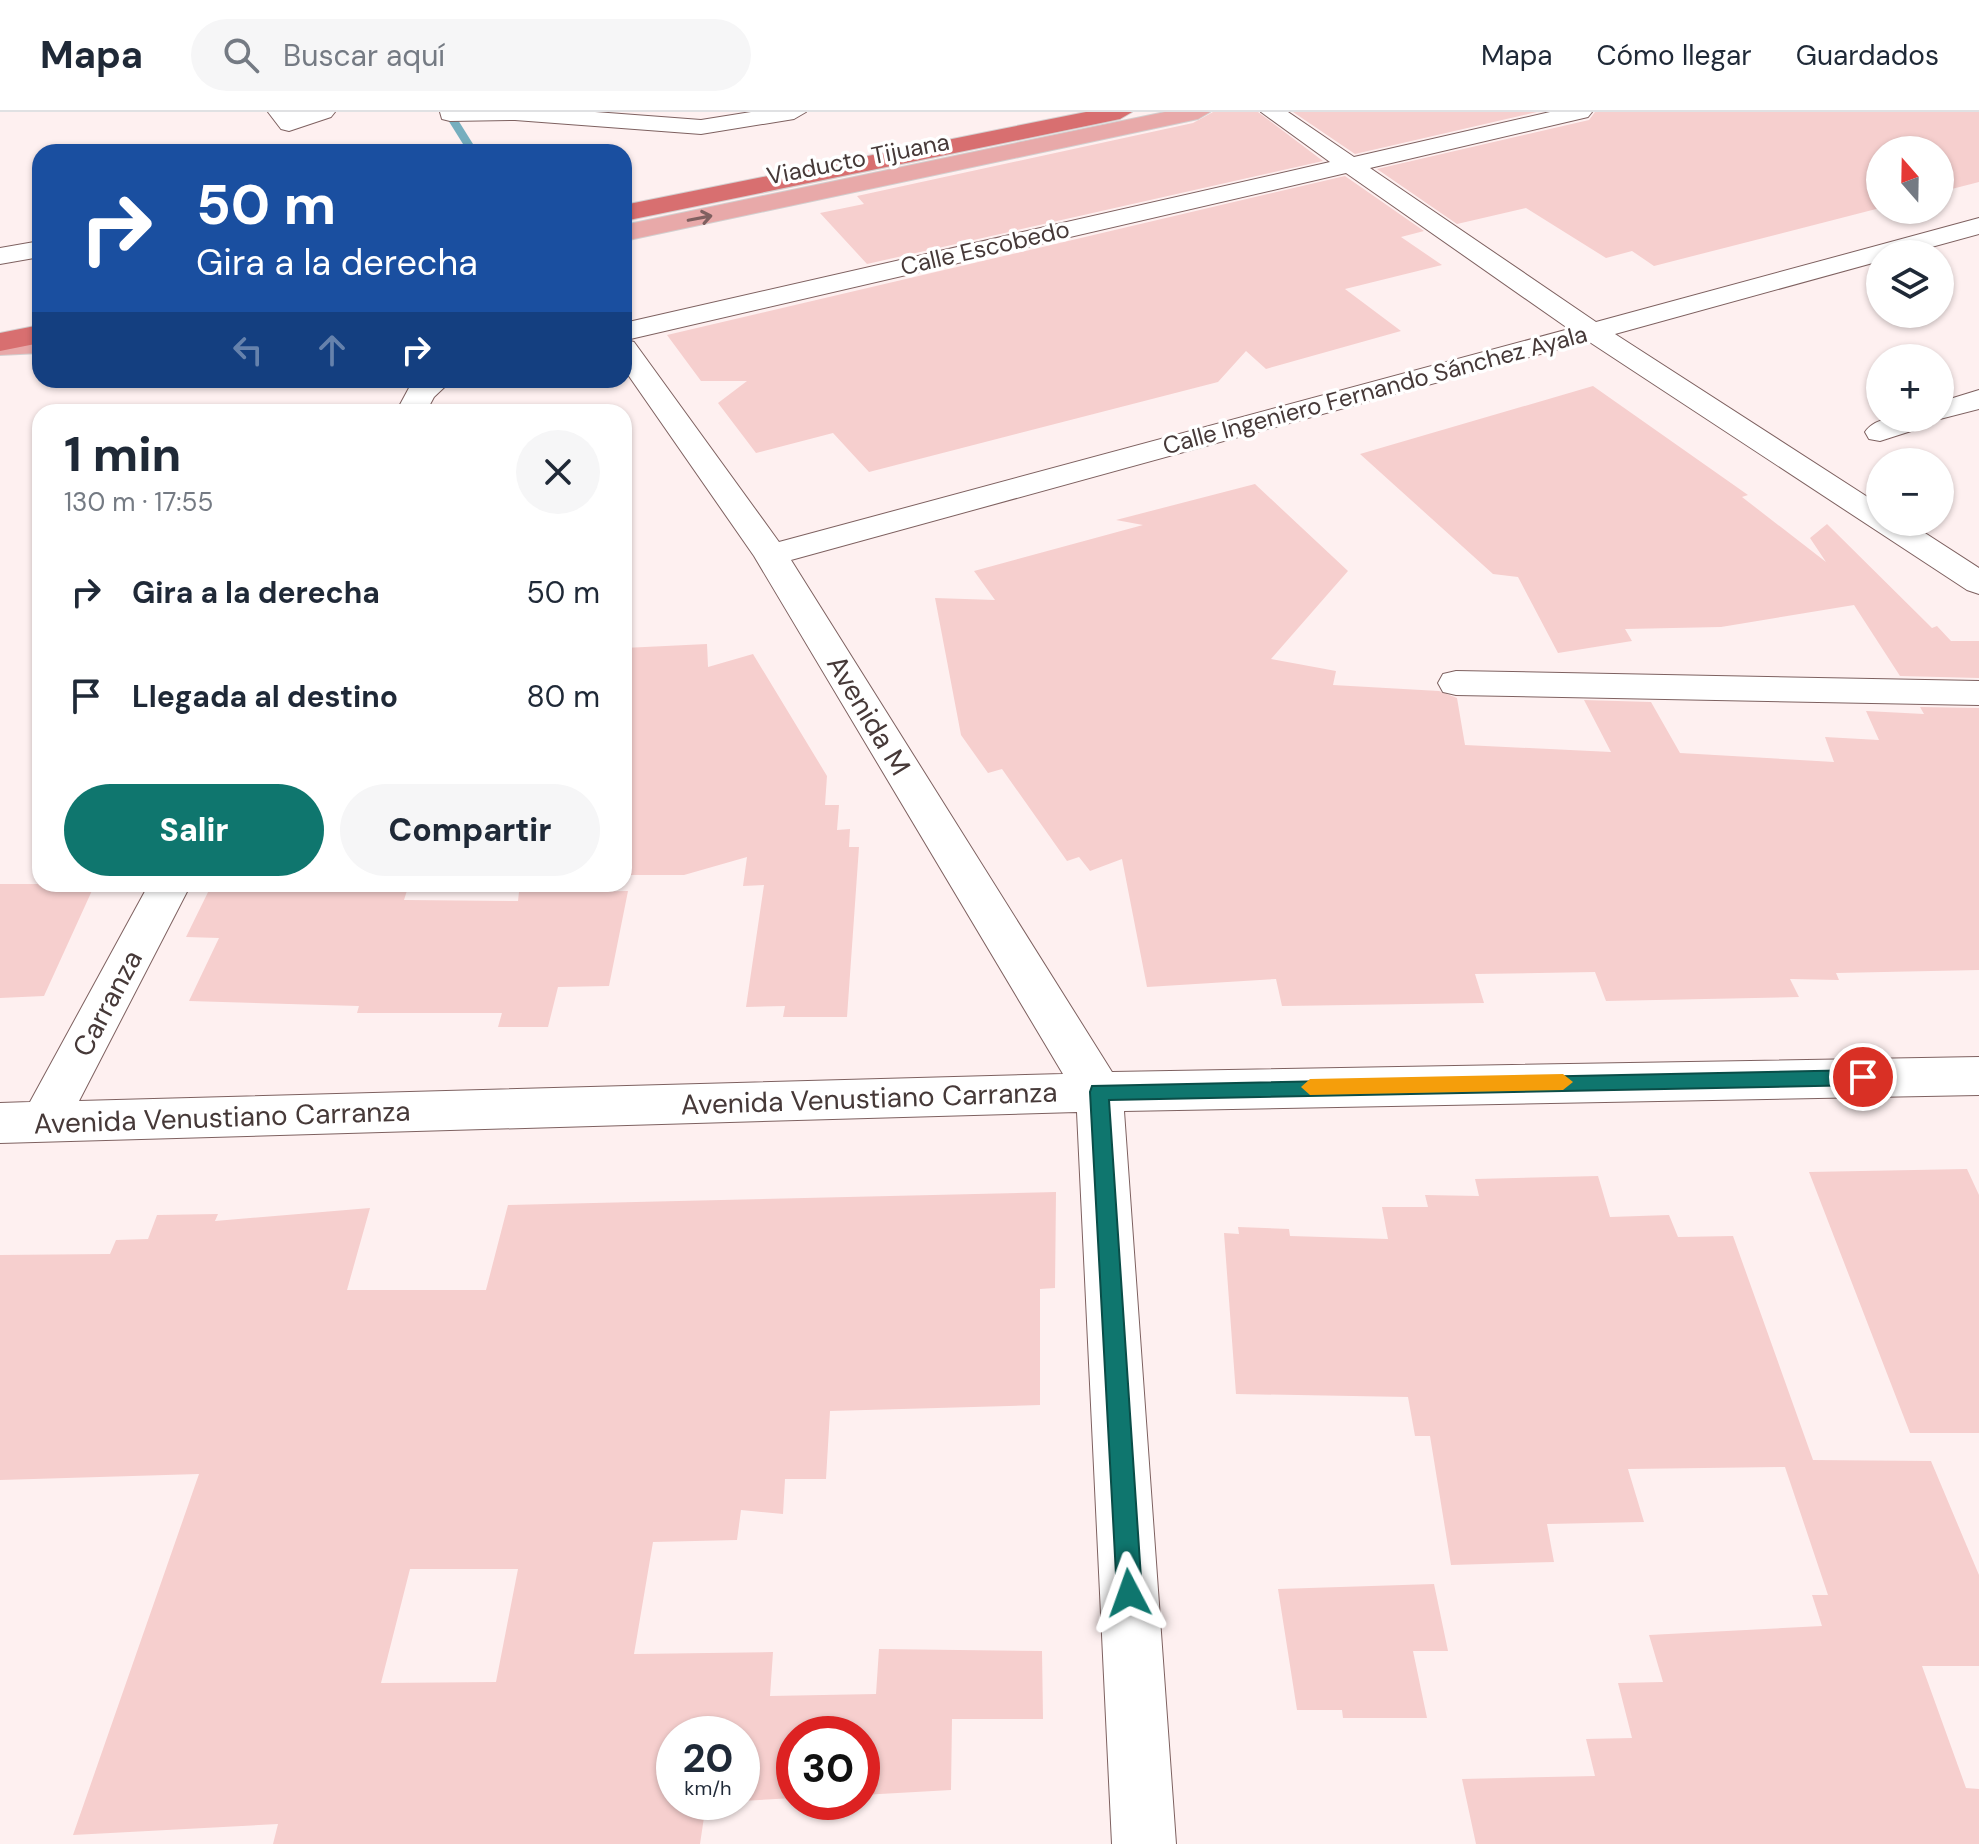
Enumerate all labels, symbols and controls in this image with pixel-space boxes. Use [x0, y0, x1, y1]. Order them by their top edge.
search box [191, 19, 751, 91]
text: Mapa [40, 30, 143, 80]
icon: search [219, 33, 263, 77]
text: Buscar aquí [283, 36, 445, 75]
text: Mapa [1481, 37, 1552, 74]
text: Cómo llegar [1596, 37, 1752, 74]
text: Guardados [1796, 37, 1939, 74]
street label: Viaducto Tijuana [764, 126, 952, 191]
north arrow [1866, 136, 1954, 224]
map controls [1866, 136, 1954, 536]
text: 50 m [196, 168, 336, 241]
icon: right [64, 176, 168, 280]
one-way arrow [687, 209, 713, 224]
street label: Calle Escobedo [897, 213, 1072, 282]
text: Gira a la derecha [196, 239, 478, 286]
button: layers [1866, 240, 1954, 328]
street label: Calle Ingeniero Fernando Sánchez Ayala [1159, 318, 1590, 461]
icon: left [226, 328, 270, 372]
icon: ahead [310, 328, 354, 372]
icon: right [394, 328, 438, 372]
button: + [1866, 344, 1954, 432]
text: 1 min [64, 423, 181, 486]
button: close [516, 430, 600, 514]
button: − [1866, 448, 1954, 536]
text: 130 m · 17:55 [64, 485, 213, 519]
icon: right [64, 570, 108, 614]
text: Gira a la derecha [132, 573, 380, 612]
text: 50 m [526, 573, 600, 612]
street label: Avenida M [818, 648, 919, 782]
icon: arrive [64, 674, 108, 718]
text: Llegada al destino [132, 677, 398, 716]
text: 80 m [527, 677, 600, 716]
button: Salir [64, 784, 324, 876]
button: Compartir [340, 784, 600, 876]
street label: Carranza [64, 944, 151, 1063]
pin [1829, 1043, 1897, 1111]
icon: arrive [1841, 1055, 1885, 1099]
street label: Avenida Venustiano Carranza [680, 1073, 1058, 1124]
street label: Avenida Venustiano Carranza [33, 1092, 411, 1143]
position arrow [1087, 1551, 1171, 1635]
speed limit sign: 30 [776, 1716, 880, 1820]
text: 20 [682, 1732, 734, 1784]
text: km/h [684, 1775, 732, 1801]

